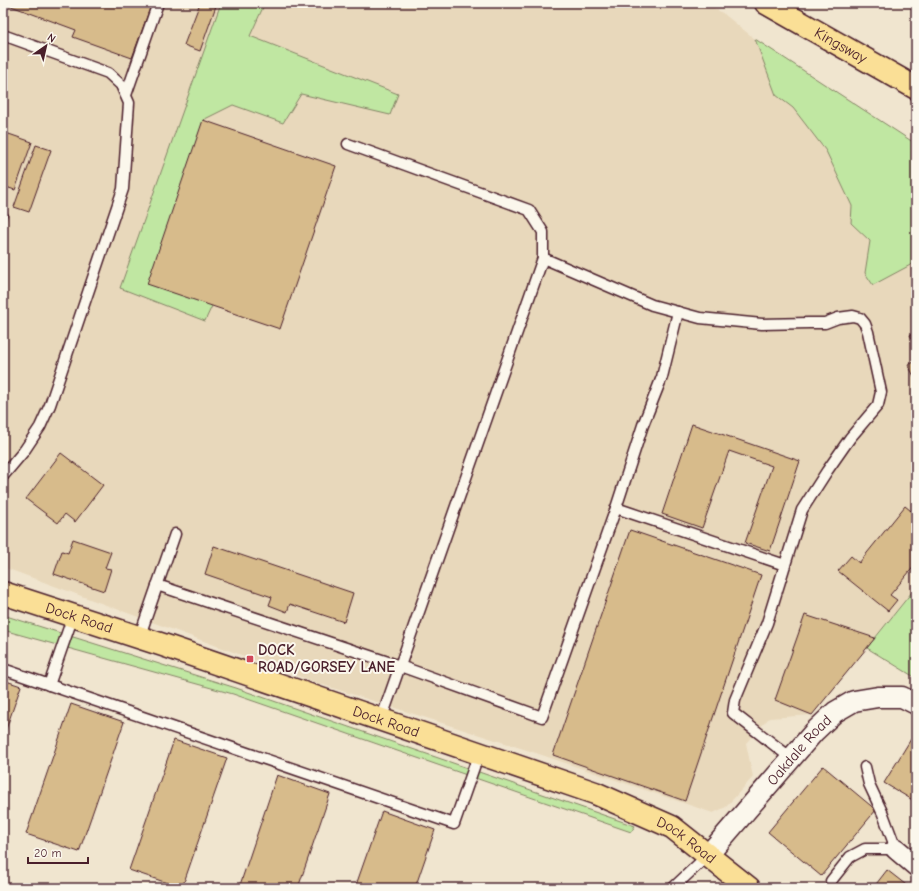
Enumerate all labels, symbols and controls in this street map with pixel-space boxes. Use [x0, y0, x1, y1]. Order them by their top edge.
street label: Kingsway [811, 23, 871, 68]
north arrow [26, 26, 66, 66]
text: N [45, 31, 58, 46]
street label: Dock Road [43, 598, 115, 637]
place label: DOCK ROAD/GORSEY LANE [258, 641, 395, 676]
marker: DOCK ROAD/GORSEY LANE [245, 654, 255, 664]
street label: Dock Road [350, 702, 422, 741]
street label: Oakdale Road [763, 711, 835, 789]
street label: Dock Road [654, 812, 720, 867]
scale bar [28, 839, 88, 865]
text: 20 m [34, 846, 62, 860]

